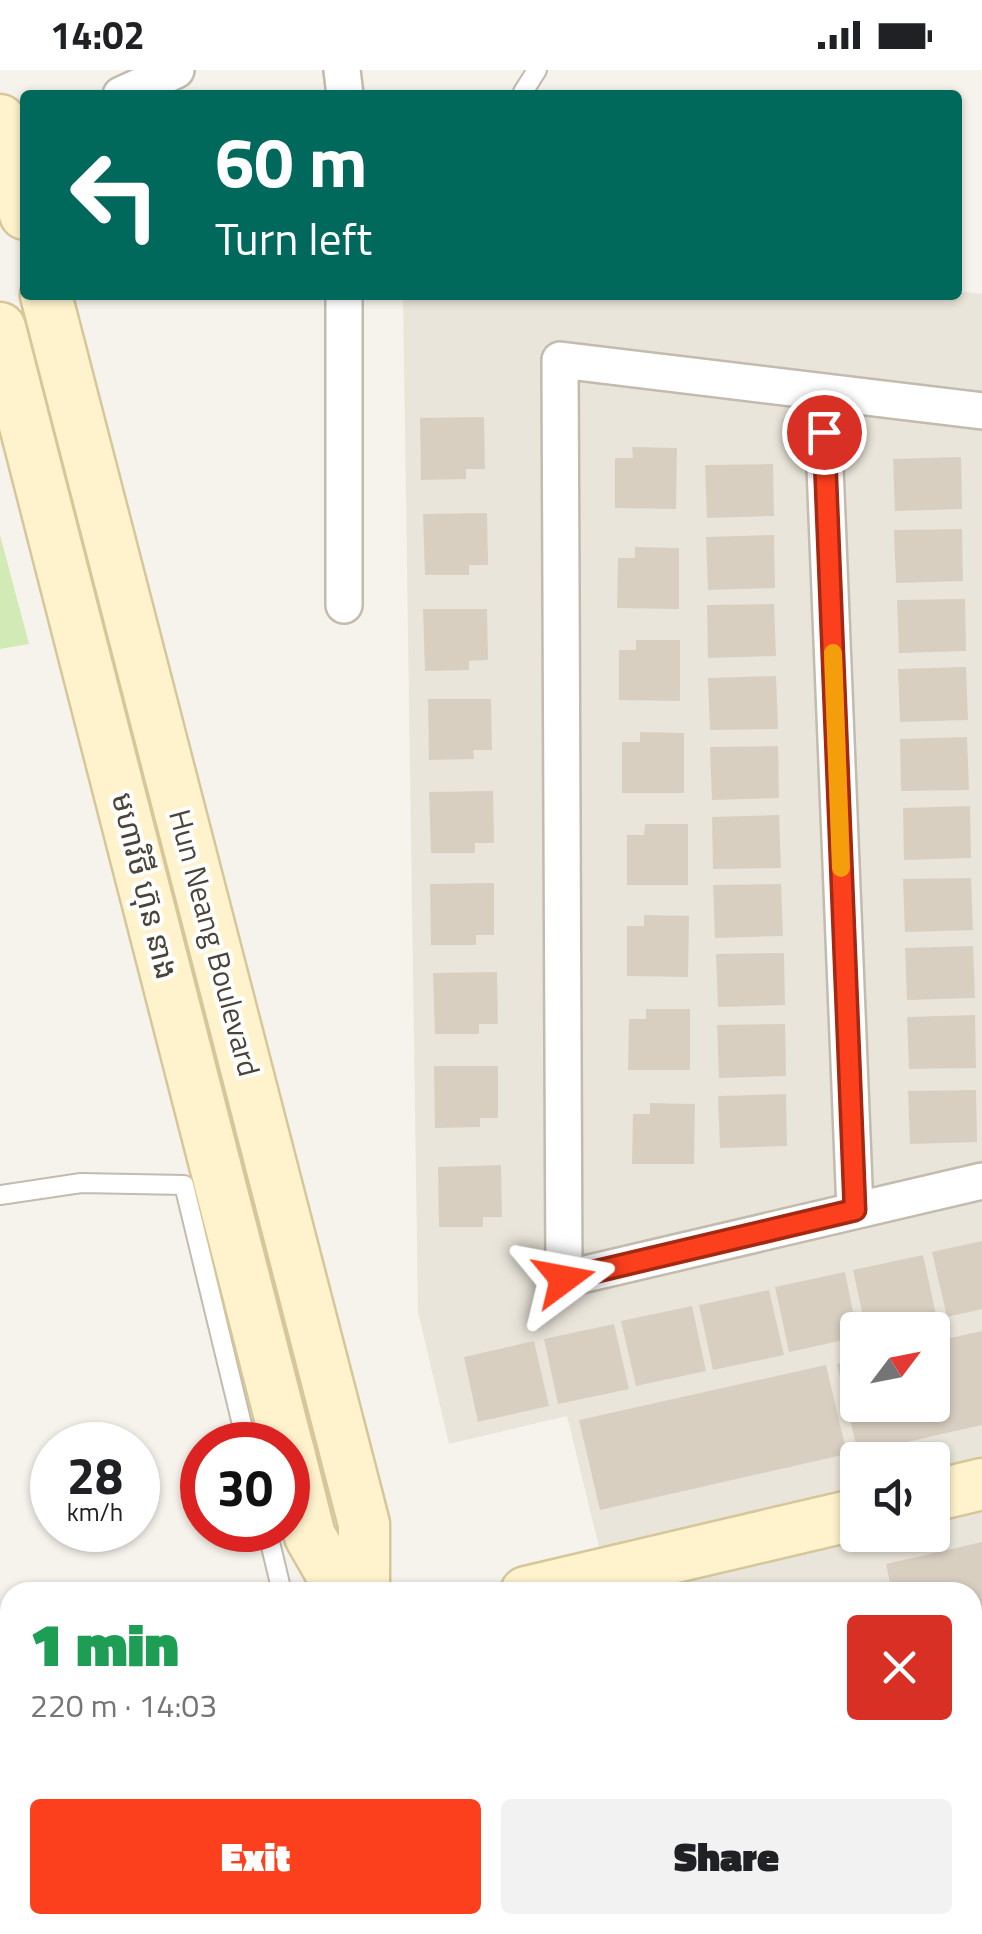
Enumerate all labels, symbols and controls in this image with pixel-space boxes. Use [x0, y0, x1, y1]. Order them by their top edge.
text: 14:02 [50, 6, 145, 64]
text: 60 m [215, 108, 368, 214]
icon: left [50, 130, 180, 260]
text: Turn left [215, 204, 372, 272]
pin [782, 390, 867, 475]
icon: arrive [797, 405, 852, 460]
street label: មហាវិថី ហ៊ុន នាង [100, 787, 190, 984]
street label: Hun Neang Boulevard [157, 804, 273, 1081]
position arrow [512, 1227, 616, 1331]
north arrow [840, 1312, 950, 1422]
map controls [840, 1312, 950, 1552]
speed limit sign: 30 [180, 1422, 310, 1552]
text: 28 [67, 1437, 123, 1513]
button: sound [840, 1442, 950, 1552]
text: km/h [67, 1493, 123, 1531]
text: 1 min [30, 1598, 179, 1689]
button: close [847, 1615, 952, 1720]
text: 220 m · 14:03 [30, 1681, 217, 1729]
button: Exit [30, 1799, 481, 1914]
button: Share [501, 1799, 952, 1914]

